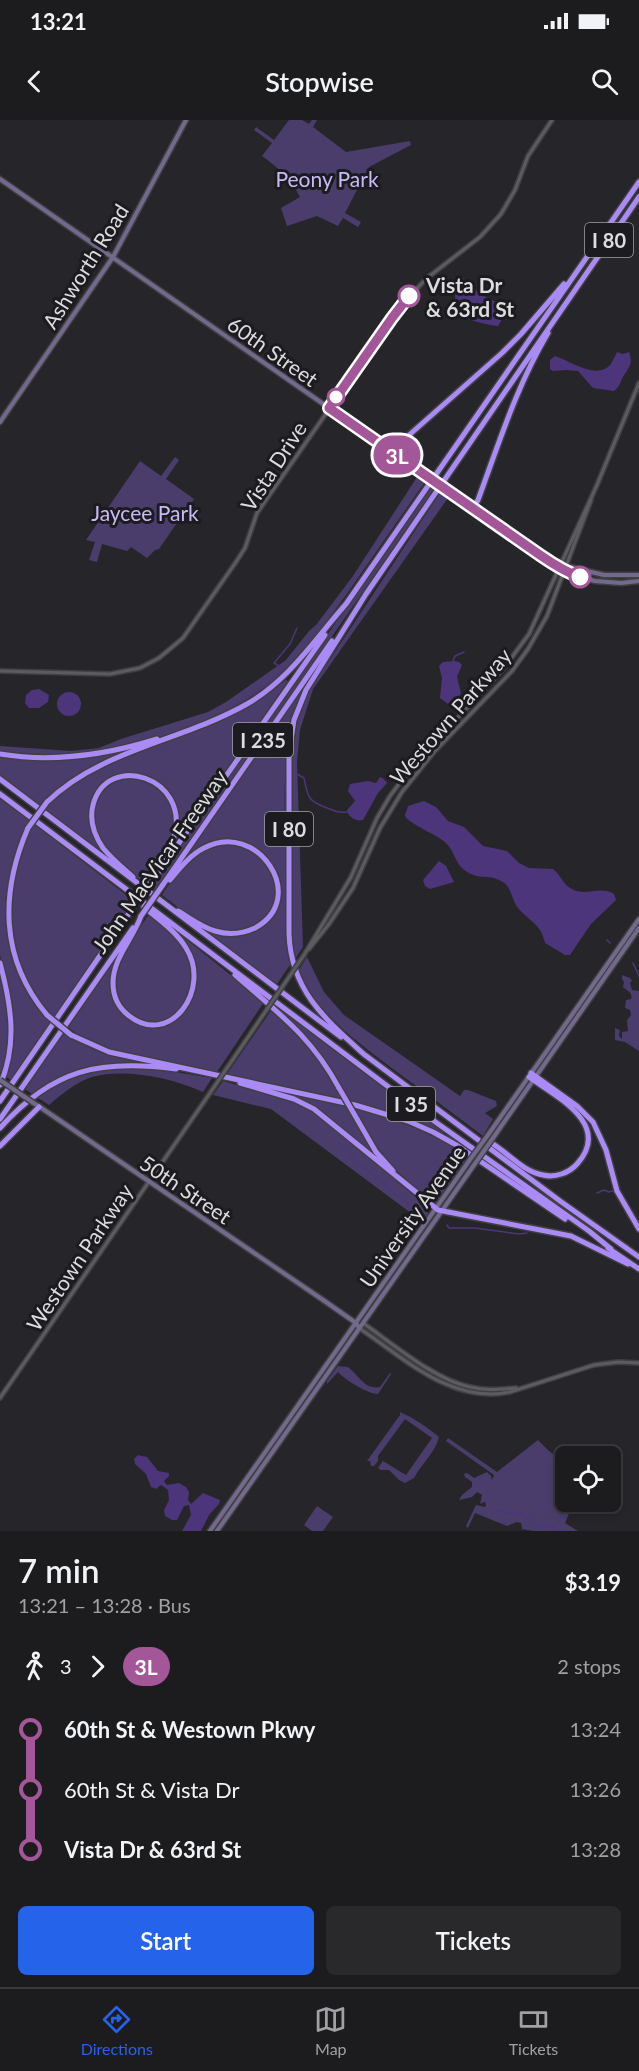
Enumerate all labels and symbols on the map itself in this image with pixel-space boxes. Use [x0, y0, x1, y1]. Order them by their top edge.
park label: Peony Park [275, 166, 379, 191]
street label: Ashworth Road [37, 199, 133, 333]
road number: I 80 [585, 223, 633, 257]
place label: Vista Dr & 63rd St [425, 272, 514, 321]
marker: Vista Dr & 63rd St [398, 285, 420, 307]
street label: 60th Street [223, 311, 323, 391]
unlabelled marker [327, 388, 345, 406]
street label: Vista Drive [235, 417, 311, 515]
line badge: 3L [370, 436, 424, 474]
park label: Jaycee Park [91, 500, 199, 525]
unlabelled marker [569, 566, 591, 588]
street label: Westown Parkway [384, 643, 516, 789]
road number: I 235 [233, 723, 293, 757]
street label: John MacVicar Freeway [86, 765, 232, 957]
road number: I 80 [265, 812, 313, 846]
road number: I 35 [387, 1087, 435, 1121]
street label: University Avenue [354, 1140, 470, 1292]
street label: 50th Street [136, 1149, 237, 1229]
street label: Westown Parkway [21, 1179, 138, 1335]

